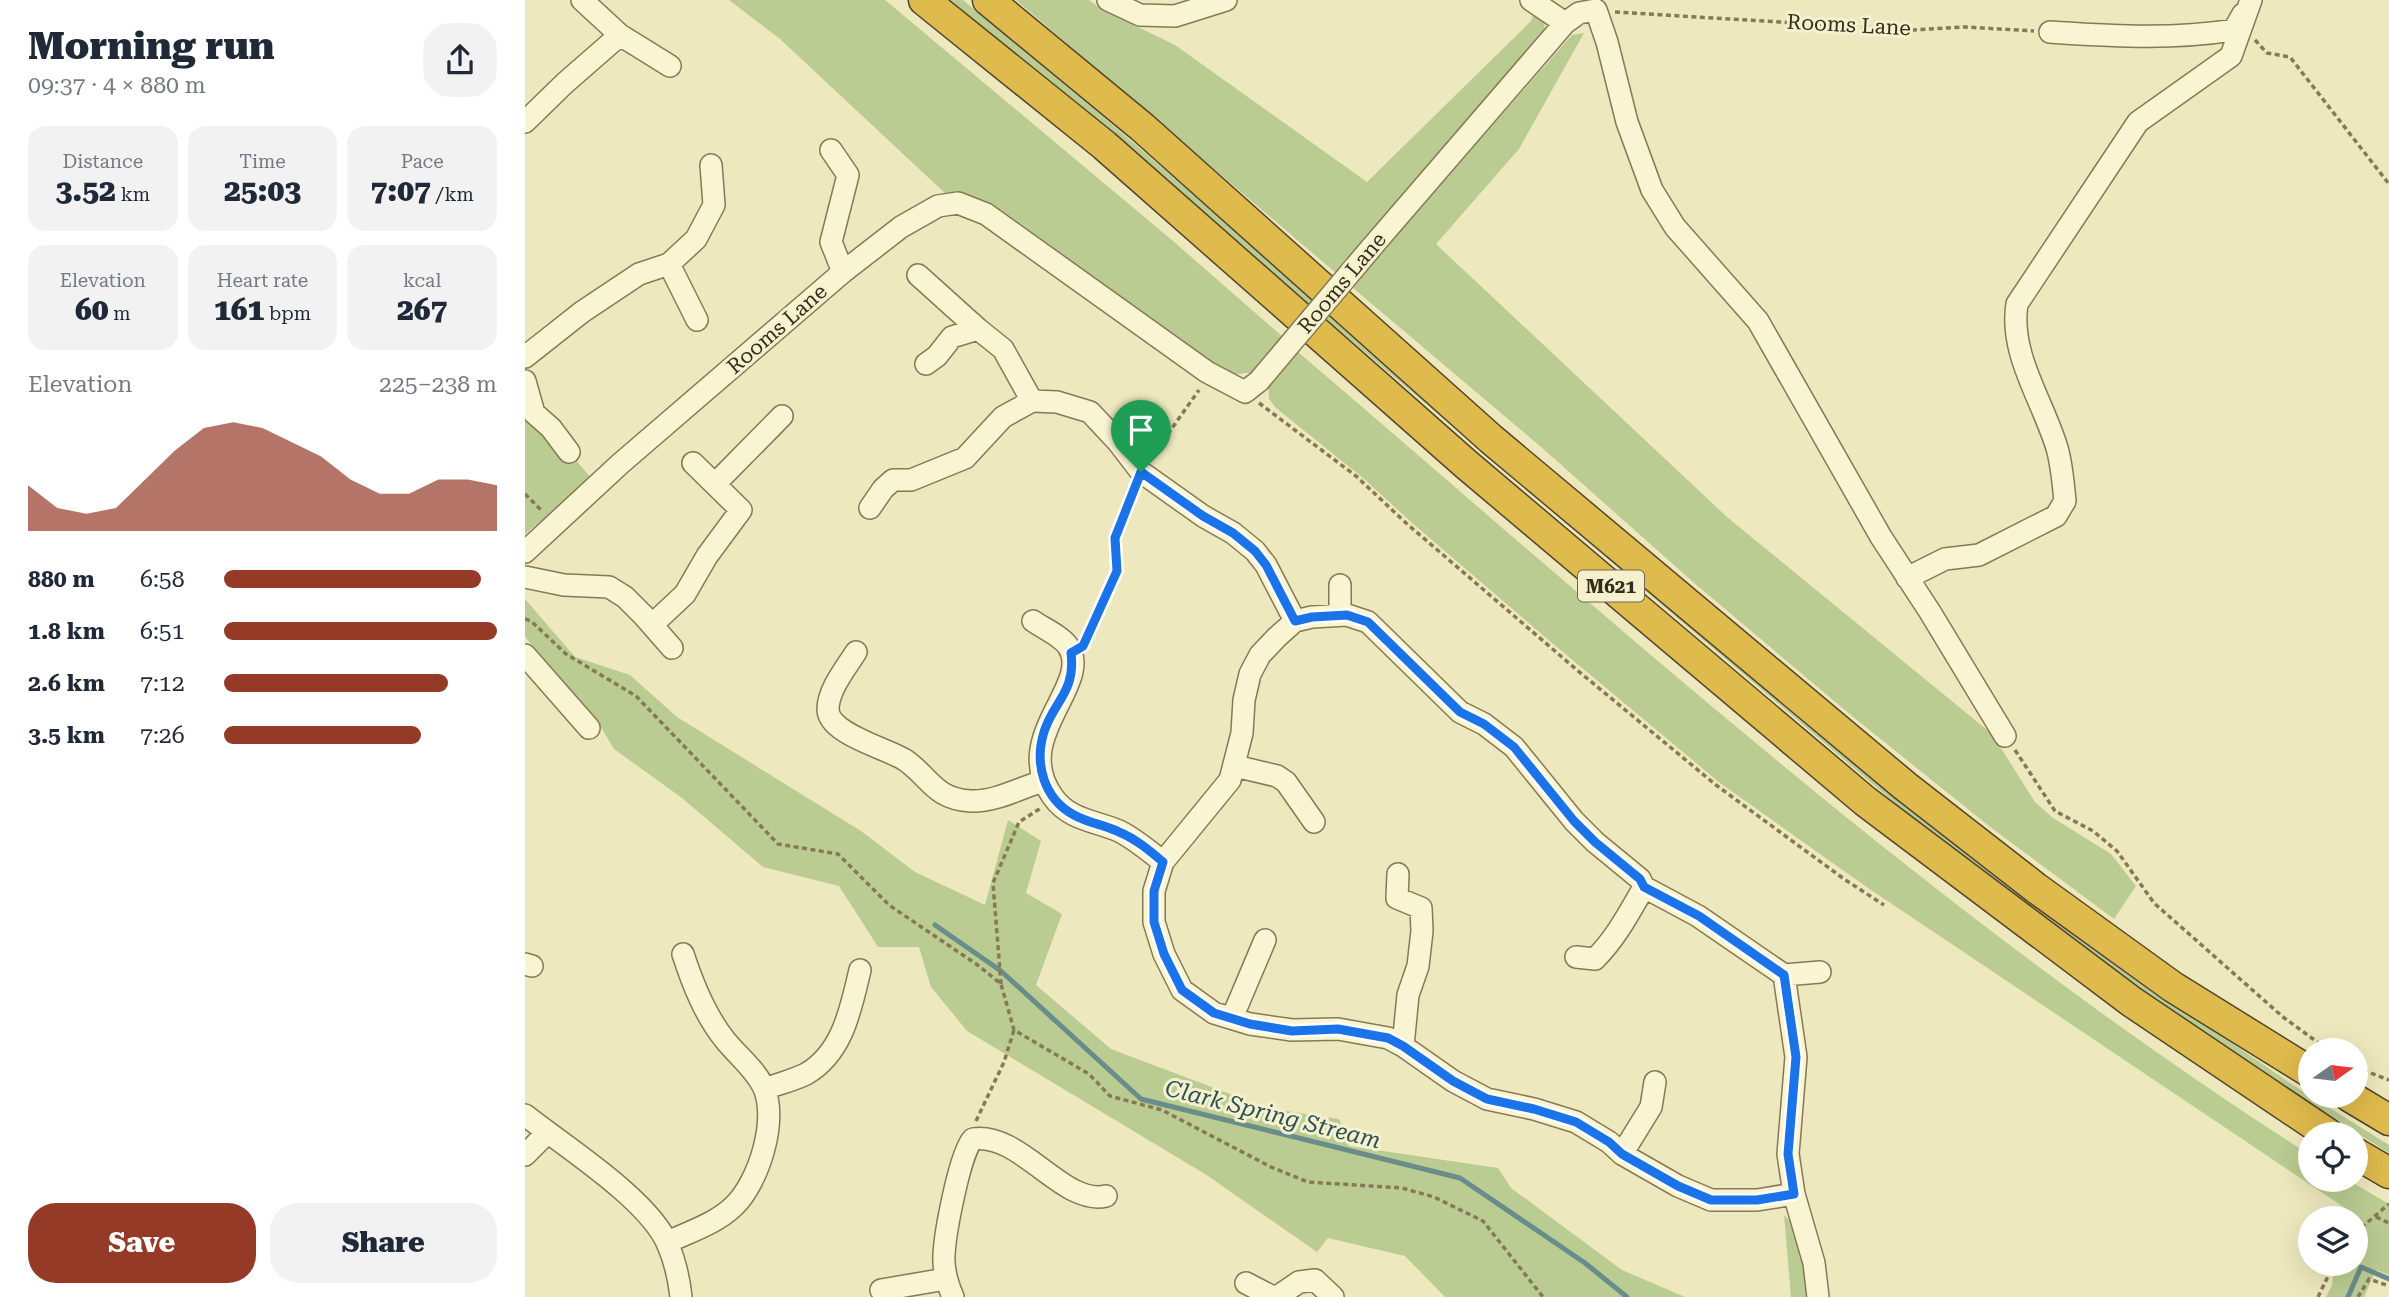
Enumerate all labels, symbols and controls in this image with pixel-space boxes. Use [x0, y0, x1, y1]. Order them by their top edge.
street label: Rooms Lane [1786, 10, 1912, 40]
button: share [423, 23, 497, 97]
text: Morning run [28, 24, 275, 68]
text: 09:37 · 4 × 880 m [28, 72, 206, 99]
text: Distance [63, 150, 143, 173]
text: Time [239, 150, 286, 173]
text: Pace [401, 150, 444, 173]
text: 3.52 [56, 173, 116, 208]
text: 25:03 [224, 173, 301, 208]
text: 7:07 [370, 173, 431, 208]
text: km [116, 183, 150, 206]
text: /km [431, 183, 474, 206]
street label: Rooms Lane [1293, 228, 1391, 338]
text: Elevation [60, 269, 146, 292]
text: Heart rate [217, 269, 308, 292]
text: kcal [403, 269, 441, 292]
street label: Rooms Lane [722, 279, 832, 379]
text: 60 [75, 292, 109, 327]
text: 161 [214, 292, 264, 327]
text: 267 [397, 292, 447, 327]
text: m [109, 302, 131, 325]
text: bpm [264, 302, 311, 325]
text: Elevation [28, 371, 132, 398]
text: 225–238 m [379, 371, 497, 398]
pin [1111, 400, 1171, 472]
icon: arrive [1122, 411, 1160, 449]
text: 880 m [28, 566, 95, 593]
text: 6:58 [140, 566, 185, 593]
road number: M621 [1578, 570, 1644, 601]
text: 1.8 km [28, 618, 105, 645]
text: 6:51 [140, 618, 185, 645]
text: 2.6 km [28, 670, 105, 697]
text: 7:12 [140, 670, 185, 697]
text: 3.5 km [28, 722, 105, 749]
text: 7:26 [140, 722, 185, 749]
north arrow [2298, 1038, 2368, 1108]
map controls [2298, 1038, 2368, 1276]
water label: Clark Spring Stream [1162, 1075, 1383, 1154]
button: locate [2298, 1122, 2368, 1192]
button: Save [28, 1203, 256, 1283]
button: Share [270, 1203, 497, 1283]
button: layers [2298, 1206, 2368, 1276]

